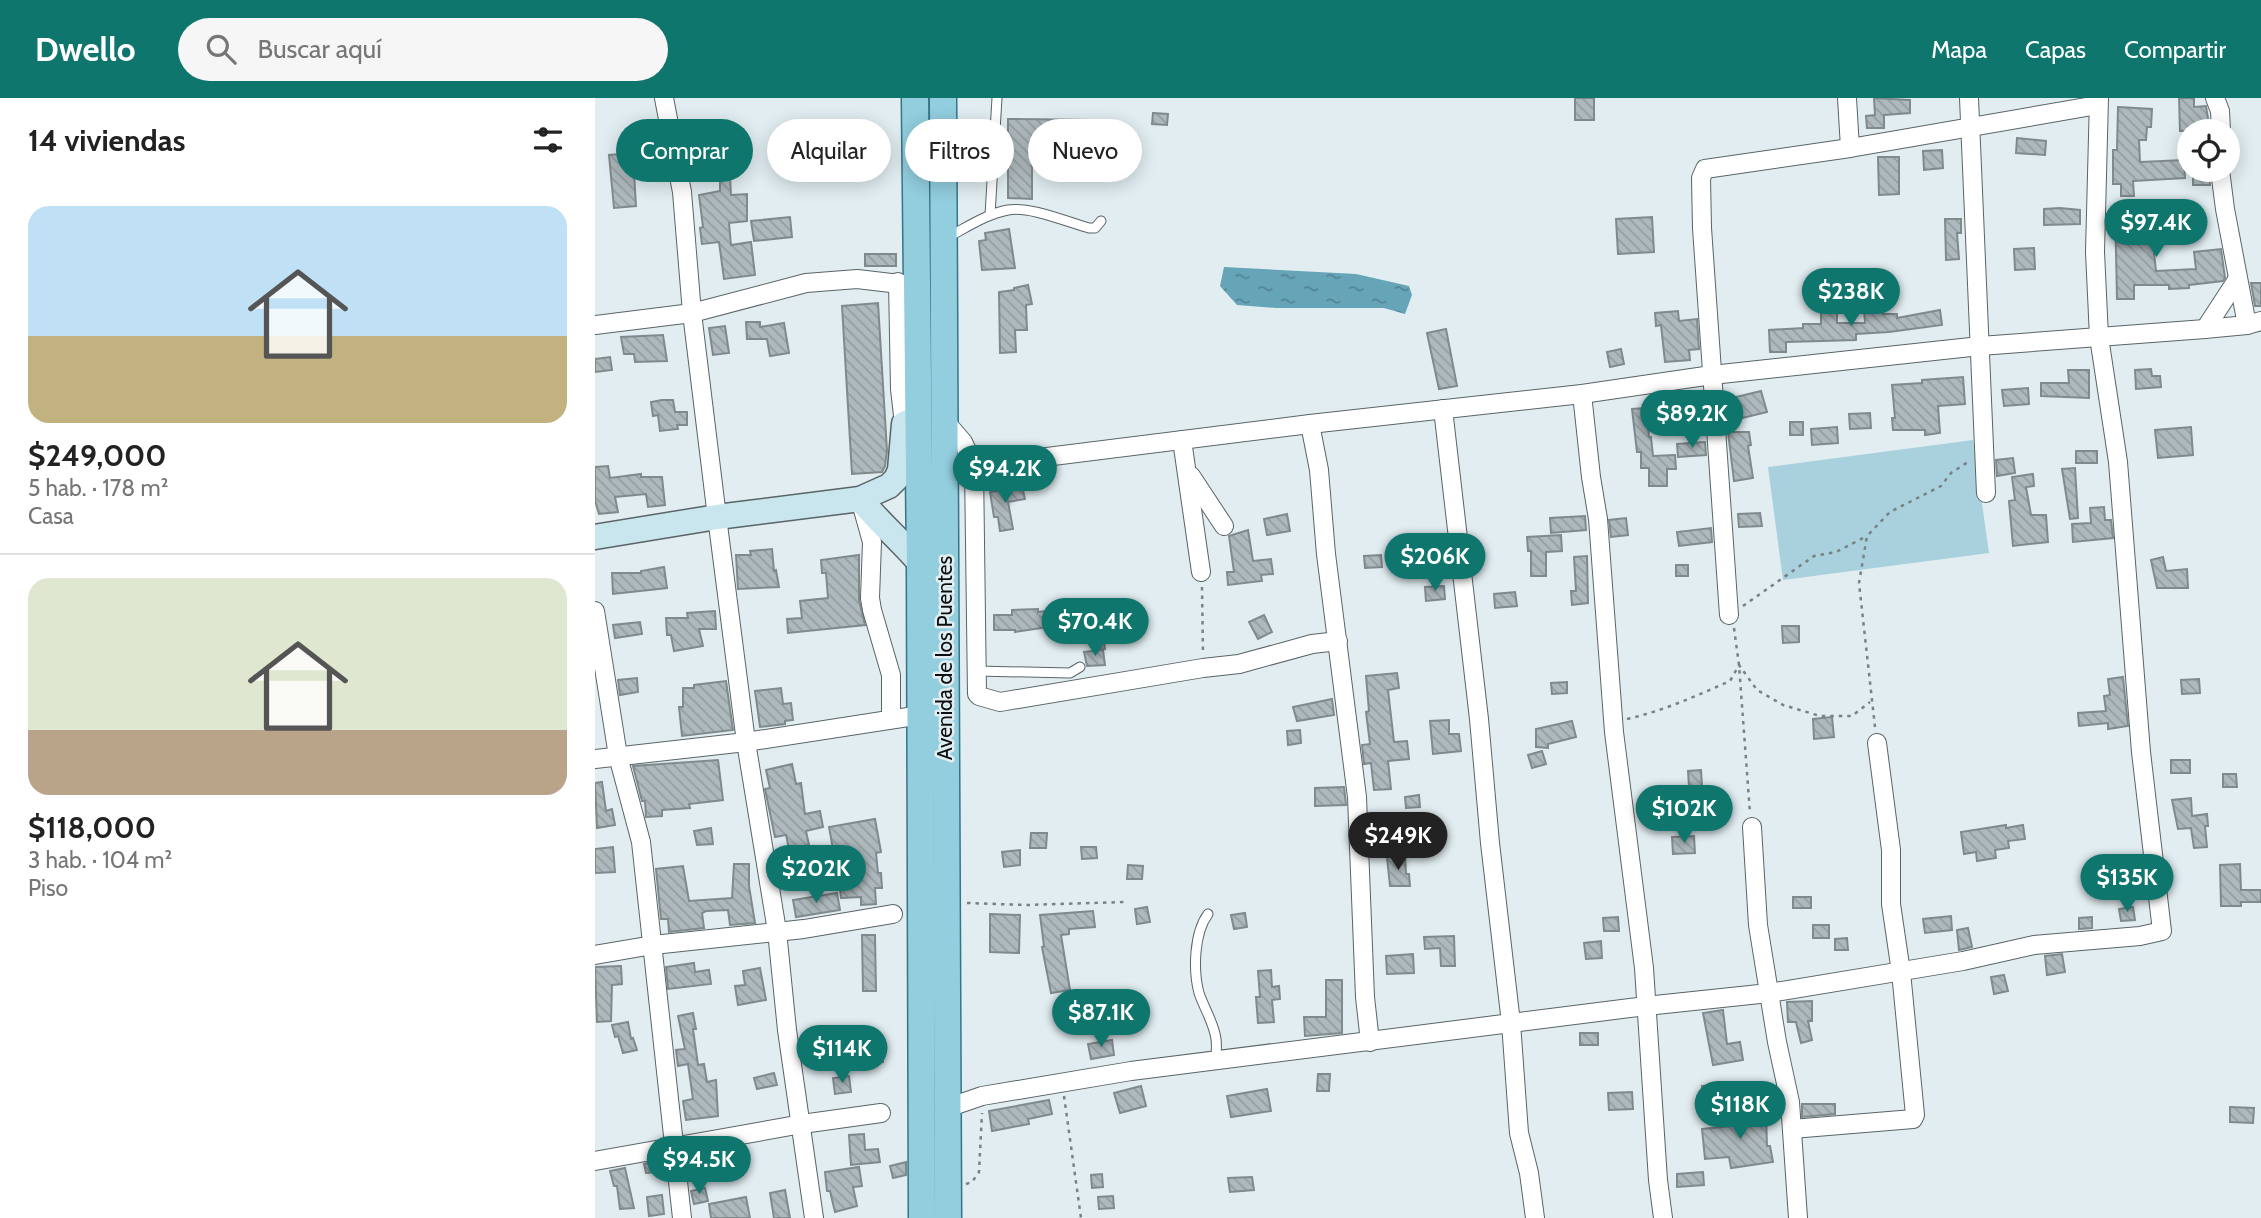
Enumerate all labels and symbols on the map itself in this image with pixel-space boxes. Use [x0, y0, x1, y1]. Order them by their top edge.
pin: $97.4K [2099, 200, 2213, 259]
pin: $238K [1802, 268, 1900, 328]
pin: $89.2K [1635, 390, 1749, 450]
pin: $94.2K [948, 446, 1062, 505]
pin: $206K [1386, 533, 1484, 593]
street label: Avenida de los Puentes [932, 556, 957, 760]
pin: $70.4K [1038, 598, 1152, 658]
pin: $102K [1635, 786, 1733, 845]
pin: $249K [1349, 812, 1447, 872]
pin: $202K [767, 846, 865, 905]
pin: $135K [2078, 854, 2176, 914]
pin: $87.1K [1044, 990, 1158, 1049]
pin: $114K [793, 1026, 891, 1085]
pin: $118K [1691, 1082, 1789, 1141]
pin: $94.5K [642, 1136, 756, 1196]

